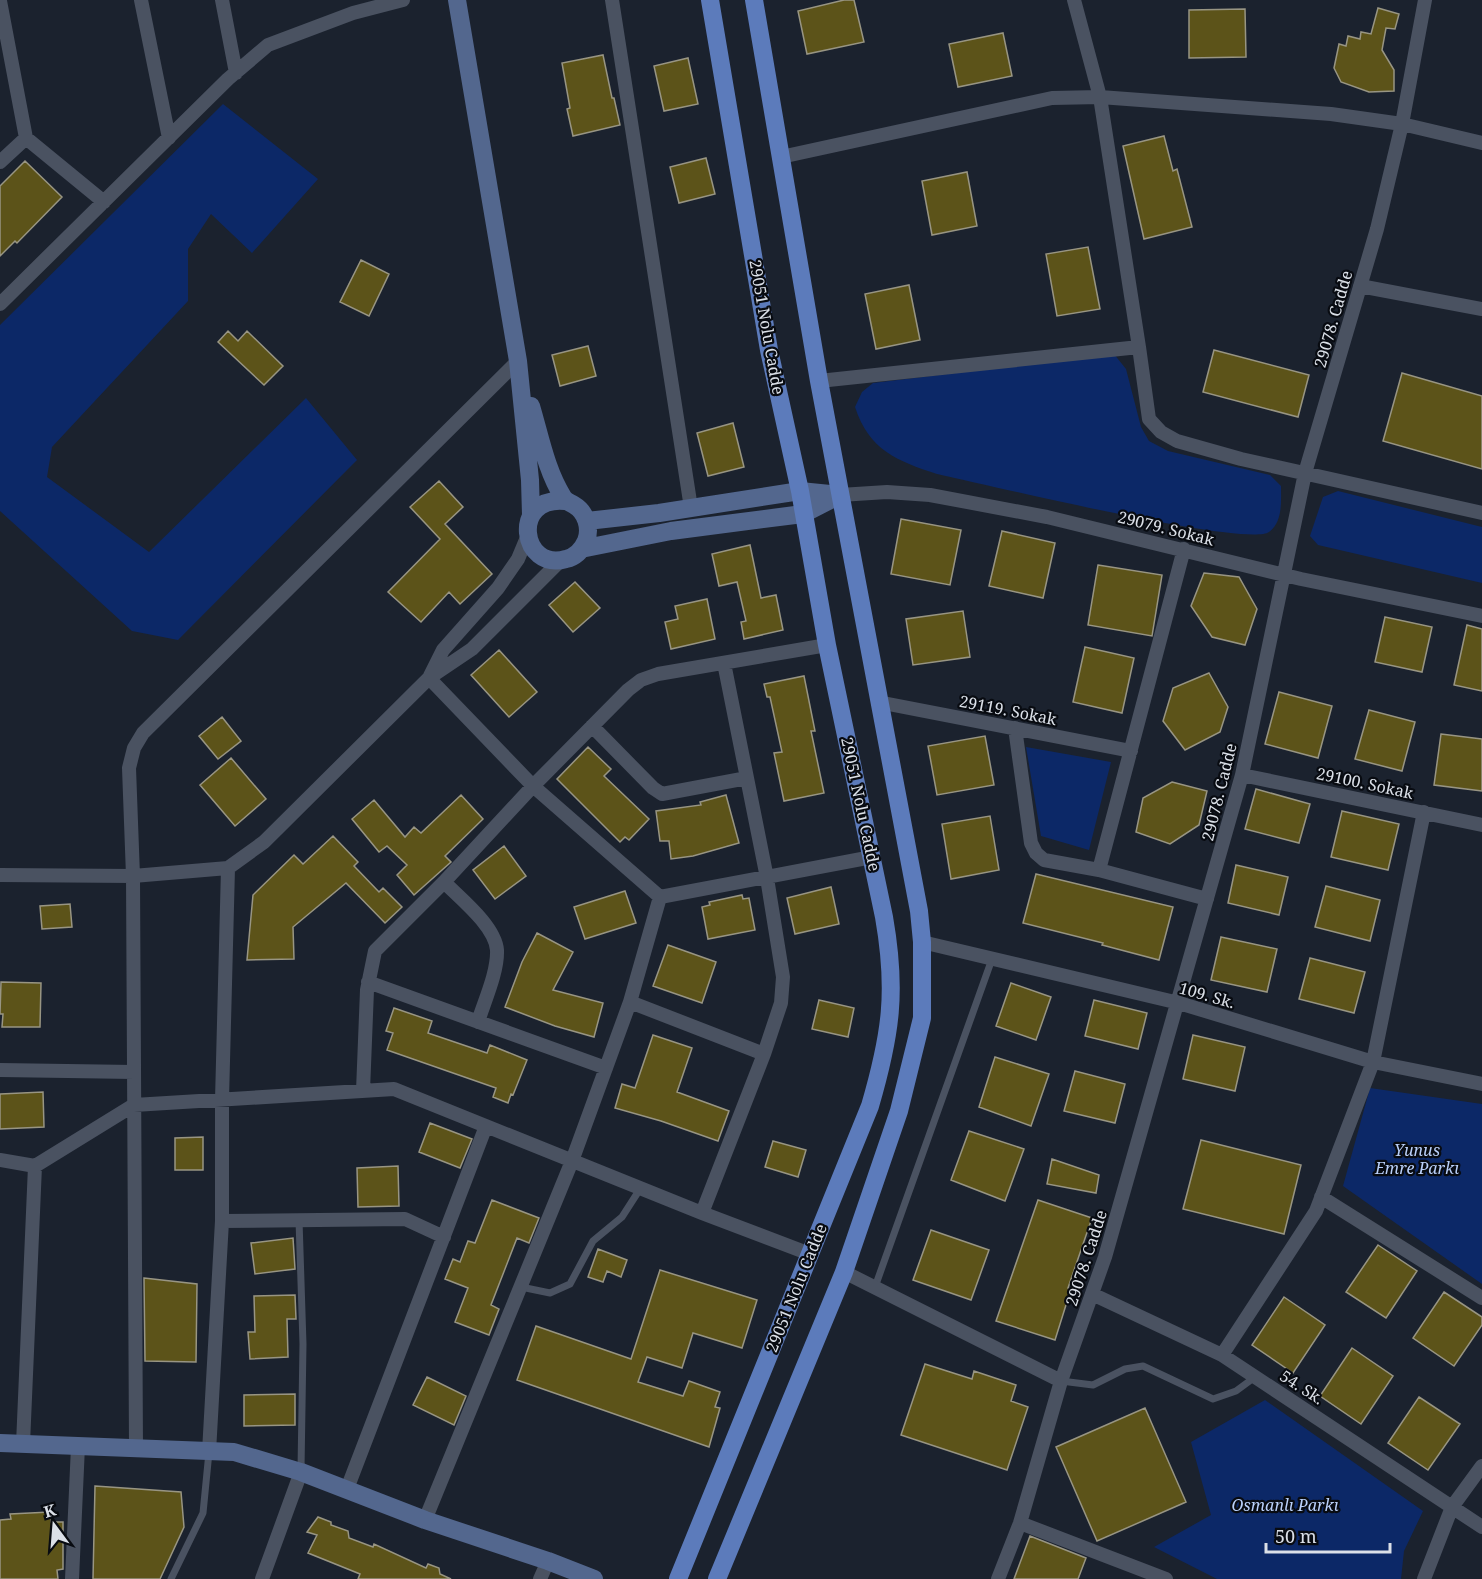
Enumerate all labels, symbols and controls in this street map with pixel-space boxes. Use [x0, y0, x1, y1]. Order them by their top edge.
street label: 29051 Nolu Cadde [744, 258, 790, 396]
street label: 29078. Cadde [1309, 268, 1357, 370]
street label: 29079. Sokak [1116, 505, 1217, 551]
street label: 29119. Sokak [958, 690, 1059, 730]
street label: 29051 Nolu Cadde [836, 735, 886, 873]
street label: 29078. Cadde [1196, 741, 1242, 843]
street label: 29100. Sokak [1315, 762, 1416, 804]
street label: 109. Sk. [1177, 977, 1237, 1013]
park label: Yunus Emre Parkı [1374, 1139, 1459, 1179]
street label: 29078. Cadde [1060, 1207, 1112, 1309]
street label: 29051 Nolu Cadde [760, 1221, 832, 1355]
street label: 54. Sk. [1276, 1365, 1328, 1409]
park label: Osmanlı Parkı [1231, 1494, 1339, 1516]
north arrow [24, 1495, 84, 1555]
text: K [41, 1498, 59, 1523]
scale bar [1266, 1516, 1390, 1554]
text: 50 m [1275, 1524, 1317, 1548]

